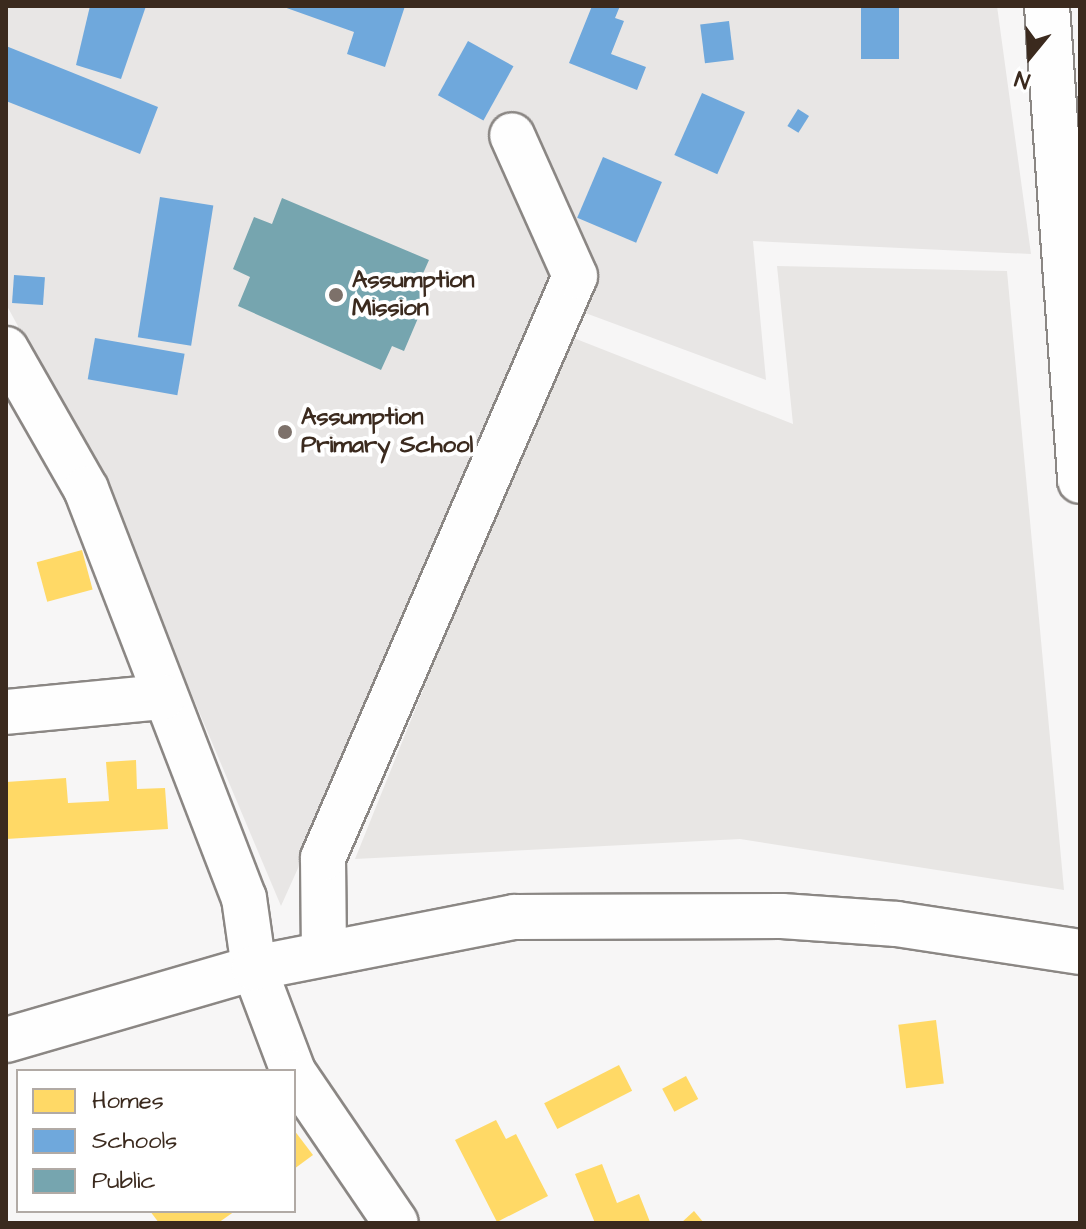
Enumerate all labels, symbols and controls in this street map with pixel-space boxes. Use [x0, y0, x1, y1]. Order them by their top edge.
north arrow [990, 16, 1070, 96]
text: N [1011, 62, 1034, 96]
place label: Assumption Mission [352, 267, 475, 323]
marker: Assumption Mission [327, 286, 345, 304]
place label: Assumption Primary School [301, 404, 473, 460]
marker: Assumption Primary School [276, 423, 294, 441]
legend [16, 1069, 296, 1213]
text: Homes [92, 1084, 164, 1118]
text: Schools [92, 1124, 177, 1158]
text: Public [92, 1164, 156, 1198]

